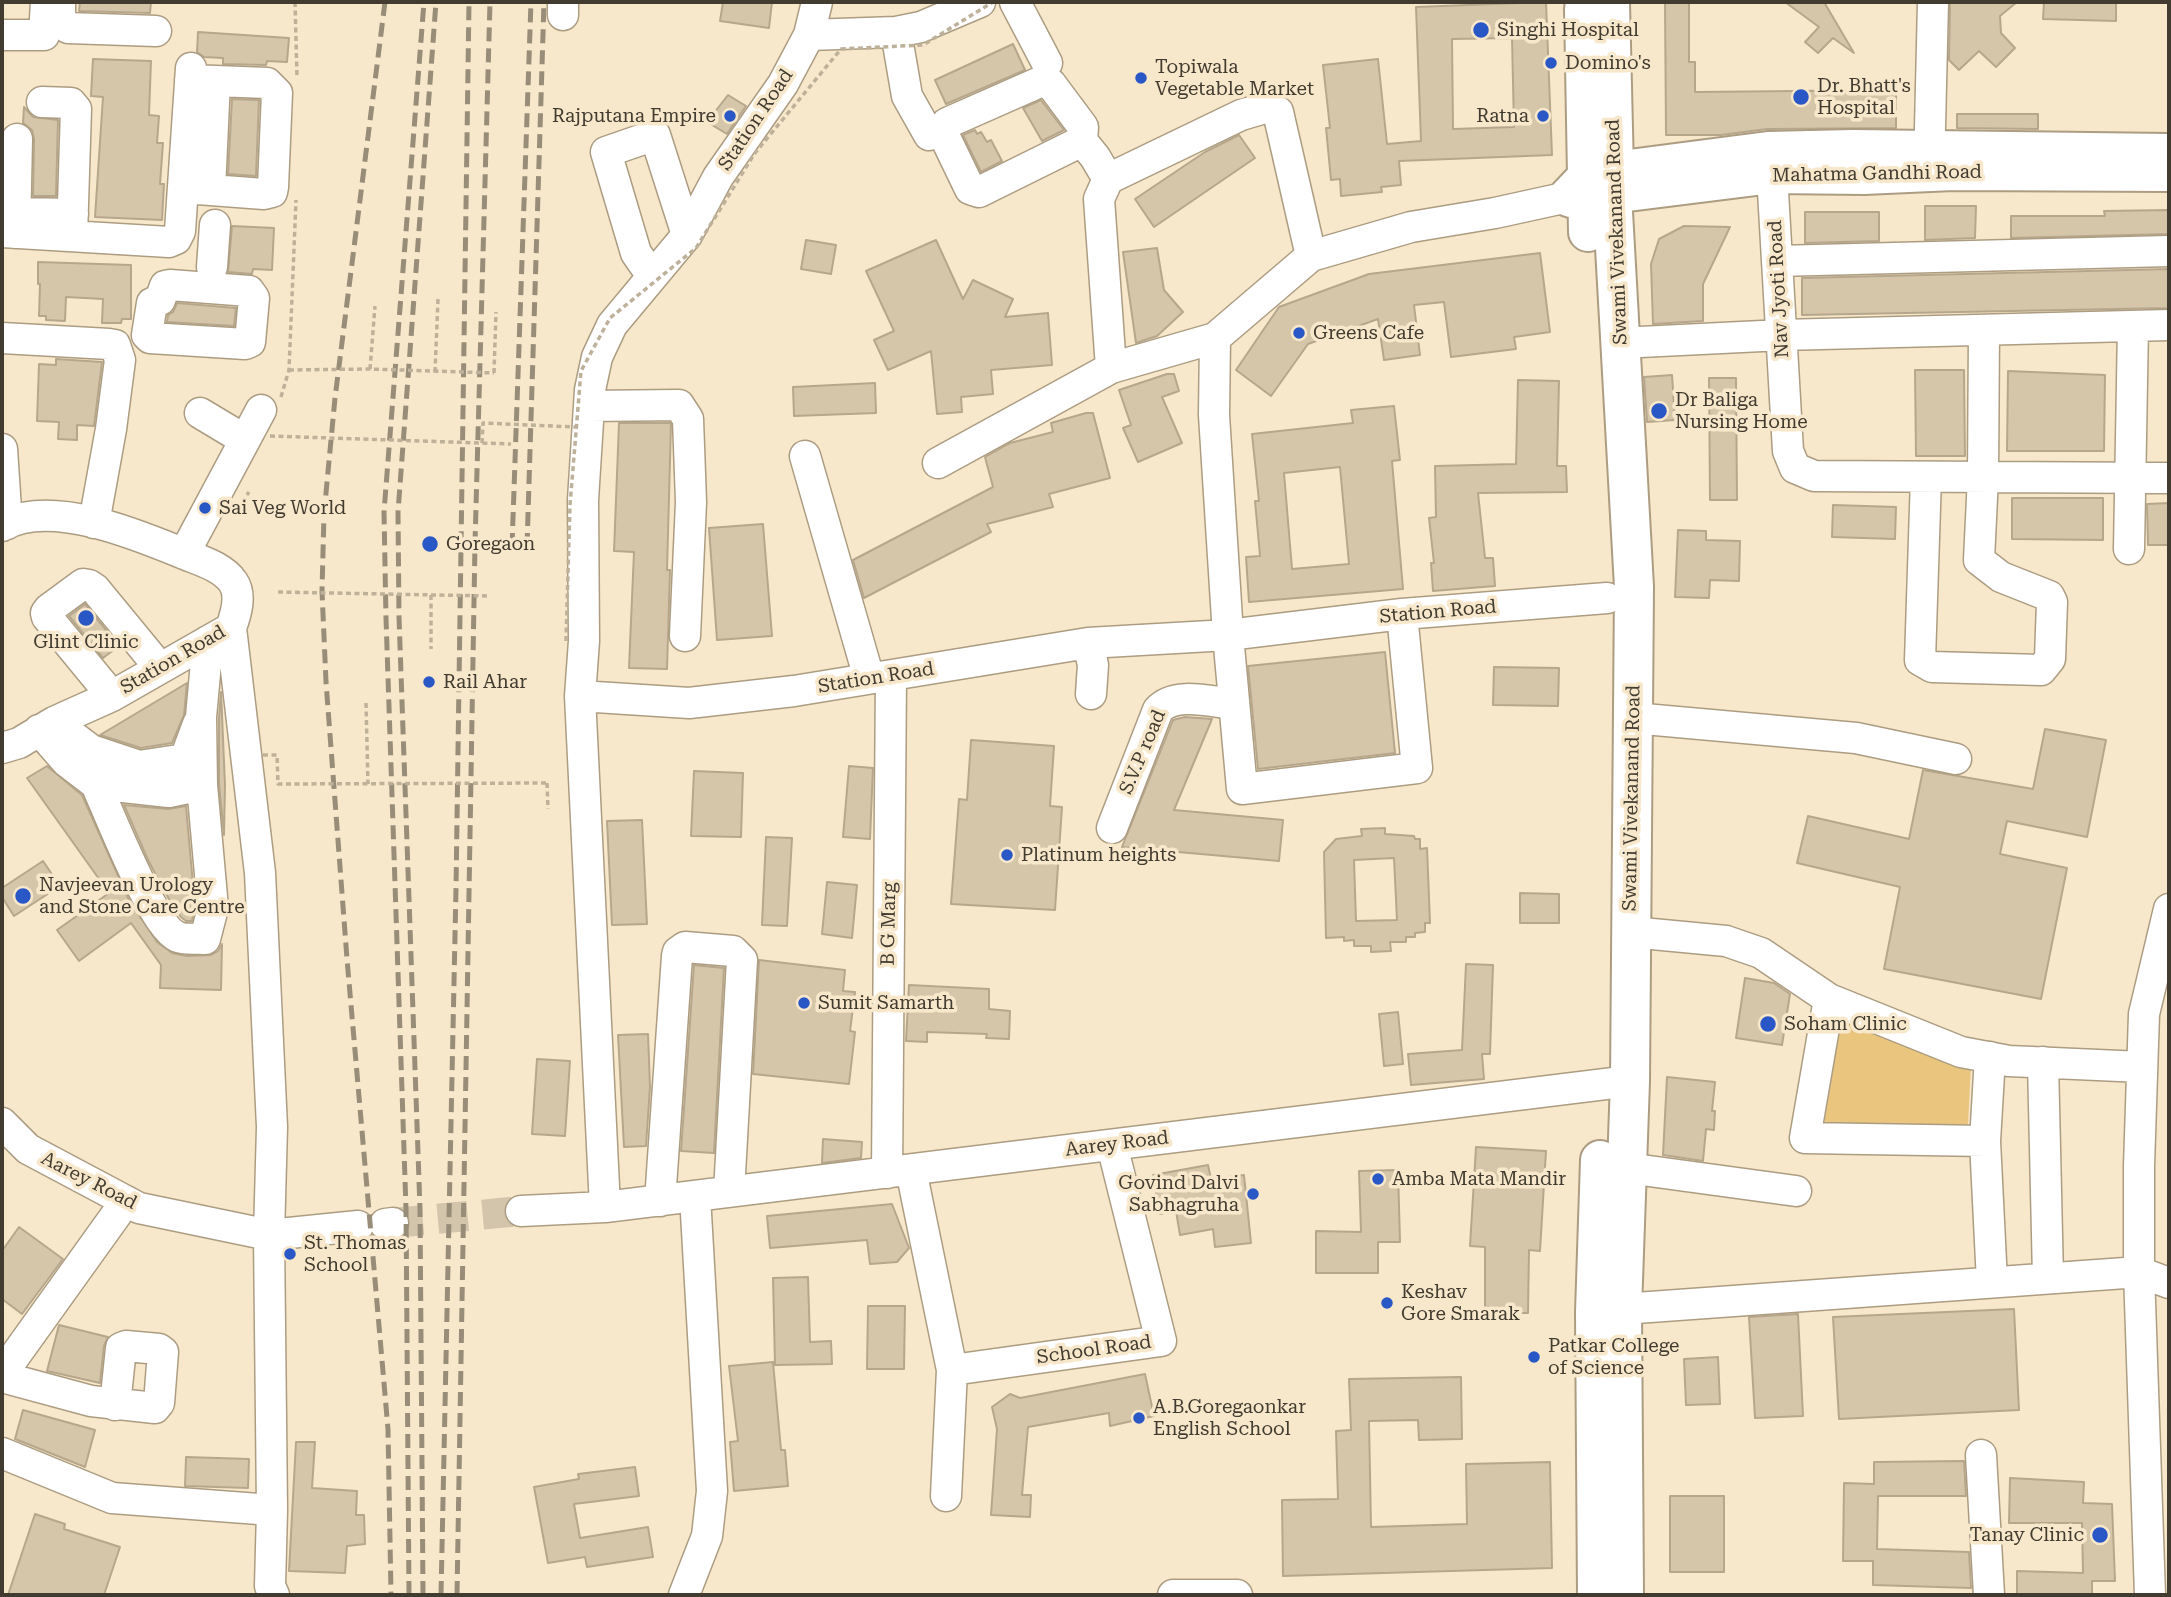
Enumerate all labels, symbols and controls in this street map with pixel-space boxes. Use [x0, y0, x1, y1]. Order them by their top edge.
place label: Singhi Hospital [1497, 19, 1639, 41]
marker: Singhi Hospital [1471, 20, 1491, 40]
place label: Domino's [1565, 52, 1651, 74]
marker: Domino's [1543, 55, 1559, 71]
place label: Topiwala Vegetable Market [1155, 56, 1314, 100]
street label: Station Road [714, 65, 798, 175]
marker: Topiwala Vegetable Market [1133, 70, 1149, 86]
place label: Dr. Bhatt's Hospital [1817, 75, 1911, 119]
marker: Dr. Bhatt's Hospital [1791, 87, 1811, 107]
place label: Rajputana Empire [552, 105, 716, 127]
place label: Ratna [1476, 105, 1529, 127]
marker: Rajputana Empire [722, 108, 738, 124]
marker: Ratna [1535, 108, 1551, 124]
street label: Swami Vivekanand Road [1602, 119, 1632, 345]
street label: Mahatma Gandhi Road [1772, 161, 1982, 187]
street label: Nav Jyoti Road [1764, 219, 1794, 359]
place label: Greens Cafe [1313, 322, 1424, 344]
marker: Greens Cafe [1291, 325, 1307, 341]
place label: Dr Baliga Nursing Home [1675, 389, 1808, 433]
marker: Dr Baliga Nursing Home [1649, 401, 1669, 421]
place label: Sai Veg World [219, 497, 346, 519]
marker: Sai Veg World [197, 500, 213, 516]
place label: Goregaon [446, 533, 535, 555]
marker: Goregaon [420, 534, 440, 554]
street label: Station Road [1379, 596, 1497, 628]
marker: Glint Clinic [76, 608, 96, 628]
street label: Station Road [116, 621, 230, 699]
place label: Glint Clinic [33, 631, 139, 653]
street label: Station Road [816, 658, 936, 698]
place label: Rail Ahar [443, 671, 527, 693]
marker: Rail Ahar [421, 674, 437, 690]
street label: Swami Vivekanand Road [1619, 685, 1645, 911]
street label: S.V.P road [1115, 706, 1171, 798]
place label: Platinum heights [1021, 844, 1176, 866]
marker: Platinum heights [999, 847, 1015, 863]
place label: Navjeevan Urology and Stone Care Centre [39, 874, 245, 918]
street label: B G Marg [877, 882, 901, 966]
marker: Navjeevan Urology and Stone Care Centre [13, 886, 33, 906]
place label: Sumit Samarth [818, 992, 954, 1014]
marker: Sumit Samarth [796, 995, 812, 1011]
place label: Soham Clinic [1784, 1013, 1907, 1035]
marker: Soham Clinic [1758, 1014, 1778, 1034]
street label: Aarey Road [1064, 1126, 1170, 1162]
street label: Aarey Road [37, 1147, 141, 1215]
place label: Amba Mata Mandir [1392, 1168, 1566, 1190]
marker: Amba Mata Mandir [1370, 1171, 1386, 1187]
place label: Govind Dalvi Sabhagruha [1118, 1172, 1239, 1216]
marker: Govind Dalvi Sabhagruha [1245, 1186, 1261, 1202]
place label: St. Thomas School [304, 1232, 406, 1276]
marker: St. Thomas School [282, 1246, 298, 1262]
place label: Keshav Gore Smarak [1401, 1281, 1520, 1325]
marker: Keshav Gore Smarak [1379, 1295, 1395, 1311]
street label: School Road [1035, 1331, 1153, 1369]
place label: Patkar College of Science [1548, 1335, 1679, 1379]
marker: Patkar College of Science [1526, 1349, 1542, 1365]
place label: A.B.Goregaonkar English School [1153, 1396, 1306, 1440]
marker: A.B.Goregaonkar English School [1131, 1410, 1147, 1426]
place label: Tanay Clinic [1970, 1524, 2084, 1546]
marker: Tanay Clinic [2090, 1525, 2110, 1545]

